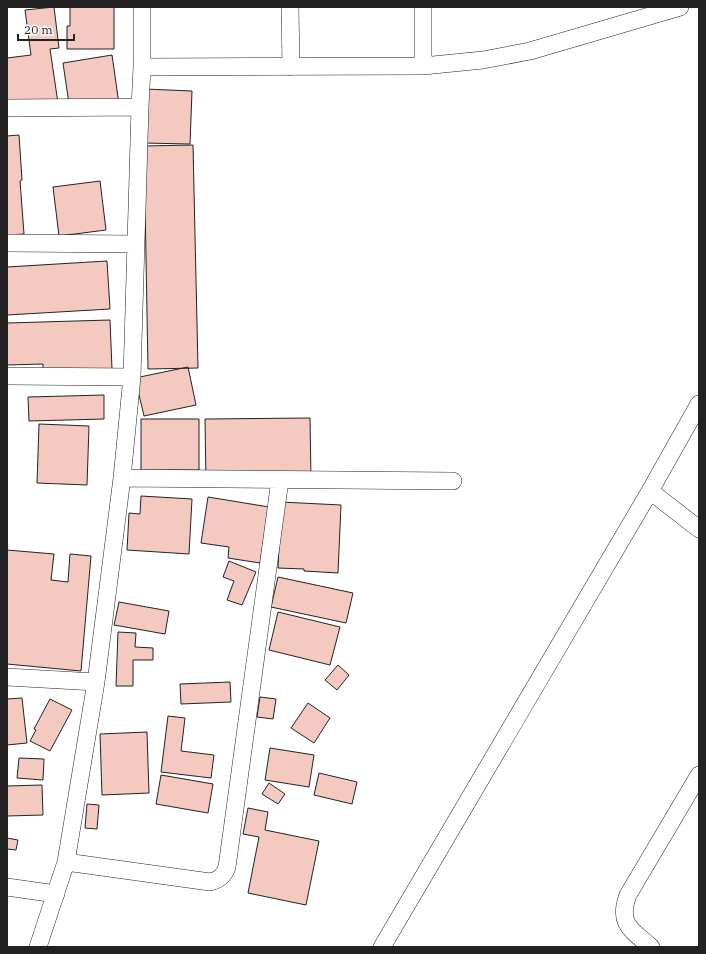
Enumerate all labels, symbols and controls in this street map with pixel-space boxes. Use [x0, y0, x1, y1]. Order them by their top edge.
scale bar [18, 16, 74, 42]
text: 20 m [24, 22, 53, 37]

